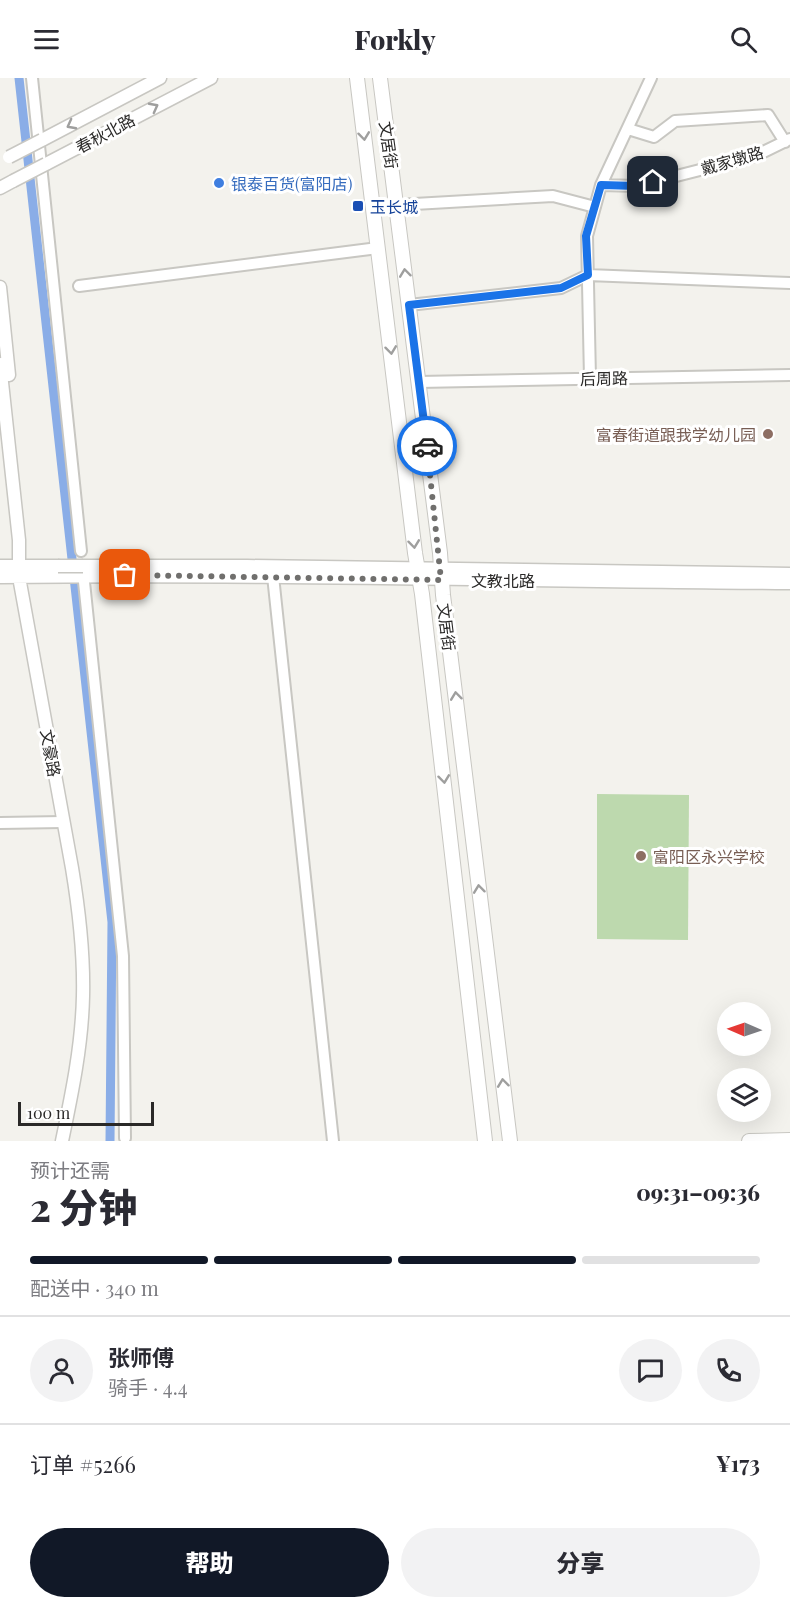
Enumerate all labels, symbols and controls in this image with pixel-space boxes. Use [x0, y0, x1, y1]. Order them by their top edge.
text: Forkly [354, 21, 436, 57]
icon: menu [30, 23, 63, 56]
icon: search [727, 23, 760, 56]
one-way arrow [148, 103, 159, 115]
street label: 春秋北路 [72, 109, 138, 157]
one-way arrow [67, 118, 77, 129]
street label: 文居街 [375, 120, 403, 170]
one-way arrow [357, 131, 369, 141]
street label: 戴家墩路 [698, 141, 766, 179]
pin [627, 156, 678, 207]
icon: home [636, 165, 669, 198]
place label: 银泰百货(富阳店) [231, 173, 352, 194]
marker: 银泰百货(富阳店) [212, 176, 226, 190]
place label: 玉长城 [370, 196, 418, 217]
marker: 玉长城 [351, 199, 365, 213]
one-way arrow [400, 268, 412, 277]
one-way arrow [384, 346, 397, 355]
street label: 后周路 [580, 367, 628, 389]
courier [397, 416, 457, 476]
place label: 富春街道跟我学幼儿园 [596, 424, 756, 445]
marker: 富春街道跟我学幼儿园 [761, 427, 775, 441]
icon: car [411, 430, 444, 463]
one-way arrow [408, 539, 420, 549]
pin [99, 549, 150, 600]
icon: bag [108, 558, 141, 591]
street label: 文教北路 [471, 570, 535, 591]
street label: 文居街 [434, 602, 460, 652]
one-way arrow [450, 691, 462, 700]
street label: 文豪路 [36, 728, 66, 778]
one-way arrow [437, 774, 450, 784]
place label: 富阳区永兴学校 [653, 846, 765, 867]
marker: 富阳区永兴学校 [634, 849, 648, 863]
one-way arrow [473, 885, 485, 894]
north arrow [717, 1002, 771, 1056]
map controls [717, 1002, 771, 1122]
button: layers [717, 1068, 771, 1122]
one-way arrow [497, 1078, 510, 1088]
scale bar [18, 1099, 154, 1126]
text: 100 m [27, 1102, 70, 1123]
text: 预计还需 [30, 1156, 110, 1183]
text: 09:31–09:36 [636, 1177, 760, 1207]
text: 2 分钟 [30, 1180, 137, 1232]
text: 配送中 · 340 m [30, 1274, 159, 1301]
button: person [30, 1339, 93, 1402]
button: chat [619, 1339, 682, 1402]
button: phone [697, 1339, 760, 1402]
text: 张师傅 [108, 1342, 174, 1372]
text: 骑手 · 4.4 [108, 1373, 188, 1400]
text: ¥173 [716, 1448, 760, 1478]
text: 订单 #5266 [30, 1449, 136, 1479]
button: 帮助 [30, 1528, 389, 1597]
button: 分享 [401, 1528, 760, 1597]

